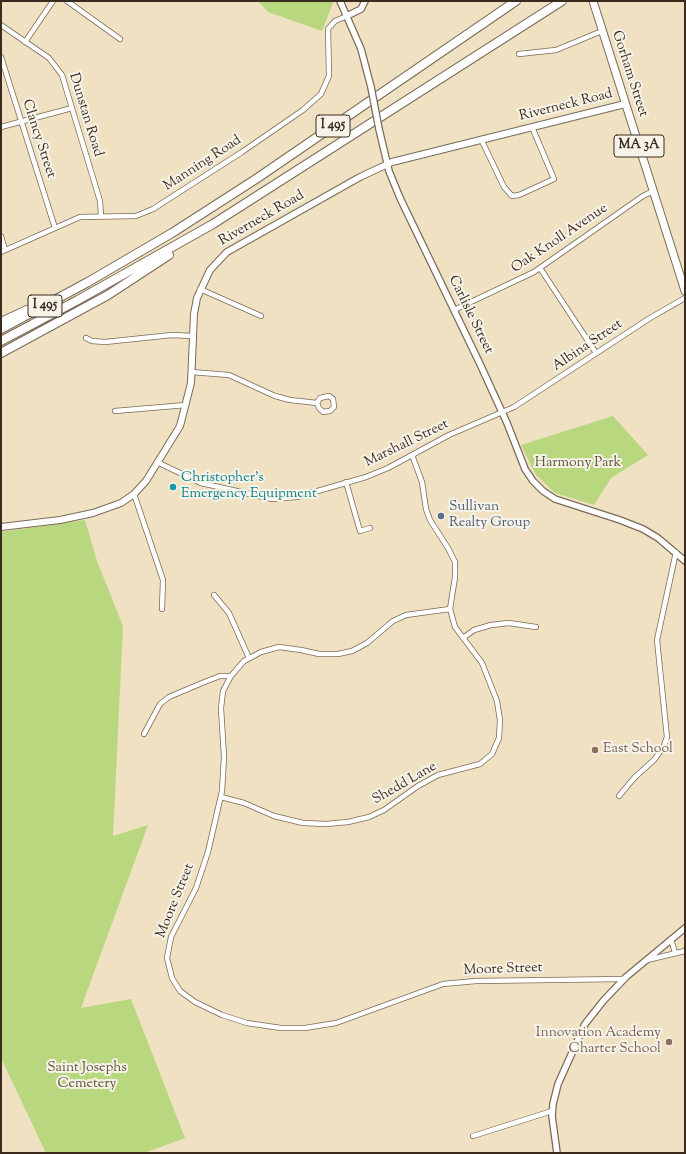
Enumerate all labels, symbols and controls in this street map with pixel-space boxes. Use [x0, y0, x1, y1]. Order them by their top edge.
street label: Gorham Street [607, 29, 651, 119]
street label: Dunstan Road [64, 71, 106, 159]
street label: Riverneck Road [518, 86, 614, 126]
street label: Clancy Street [17, 97, 59, 181]
road number: I 495 [316, 115, 350, 137]
street label: Manning Road [161, 133, 245, 195]
road number: MA 3A [614, 135, 664, 157]
street label: Riverneck Road [216, 188, 308, 250]
street label: Oak Knoll Avenue [509, 201, 611, 277]
street label: Carlisle Street [444, 273, 496, 357]
road number: I 495 [28, 295, 62, 317]
street label: Albina Street [550, 316, 626, 376]
street label: Marshall Street [362, 416, 452, 472]
park label: Harmony Park [535, 456, 621, 472]
place label: Christopher's Emergency Equipment [181, 471, 317, 504]
marker: Christopher's Emergency Equipment [168, 482, 178, 492]
place label: Sullivan Realty Group [449, 500, 530, 532]
marker: Sullivan Realty Group [436, 511, 446, 521]
place label: East School [603, 742, 673, 758]
marker: East School [590, 745, 600, 755]
street label: Shedd Lane [370, 759, 440, 809]
street label: Moore Street [153, 861, 199, 941]
street label: Moore Street [463, 960, 543, 980]
place label: Innovation Academy Charter School [536, 1026, 661, 1058]
marker: Innovation Academy Charter School [664, 1037, 674, 1047]
park label: Saint Josephs Cemetery [47, 1061, 127, 1094]

